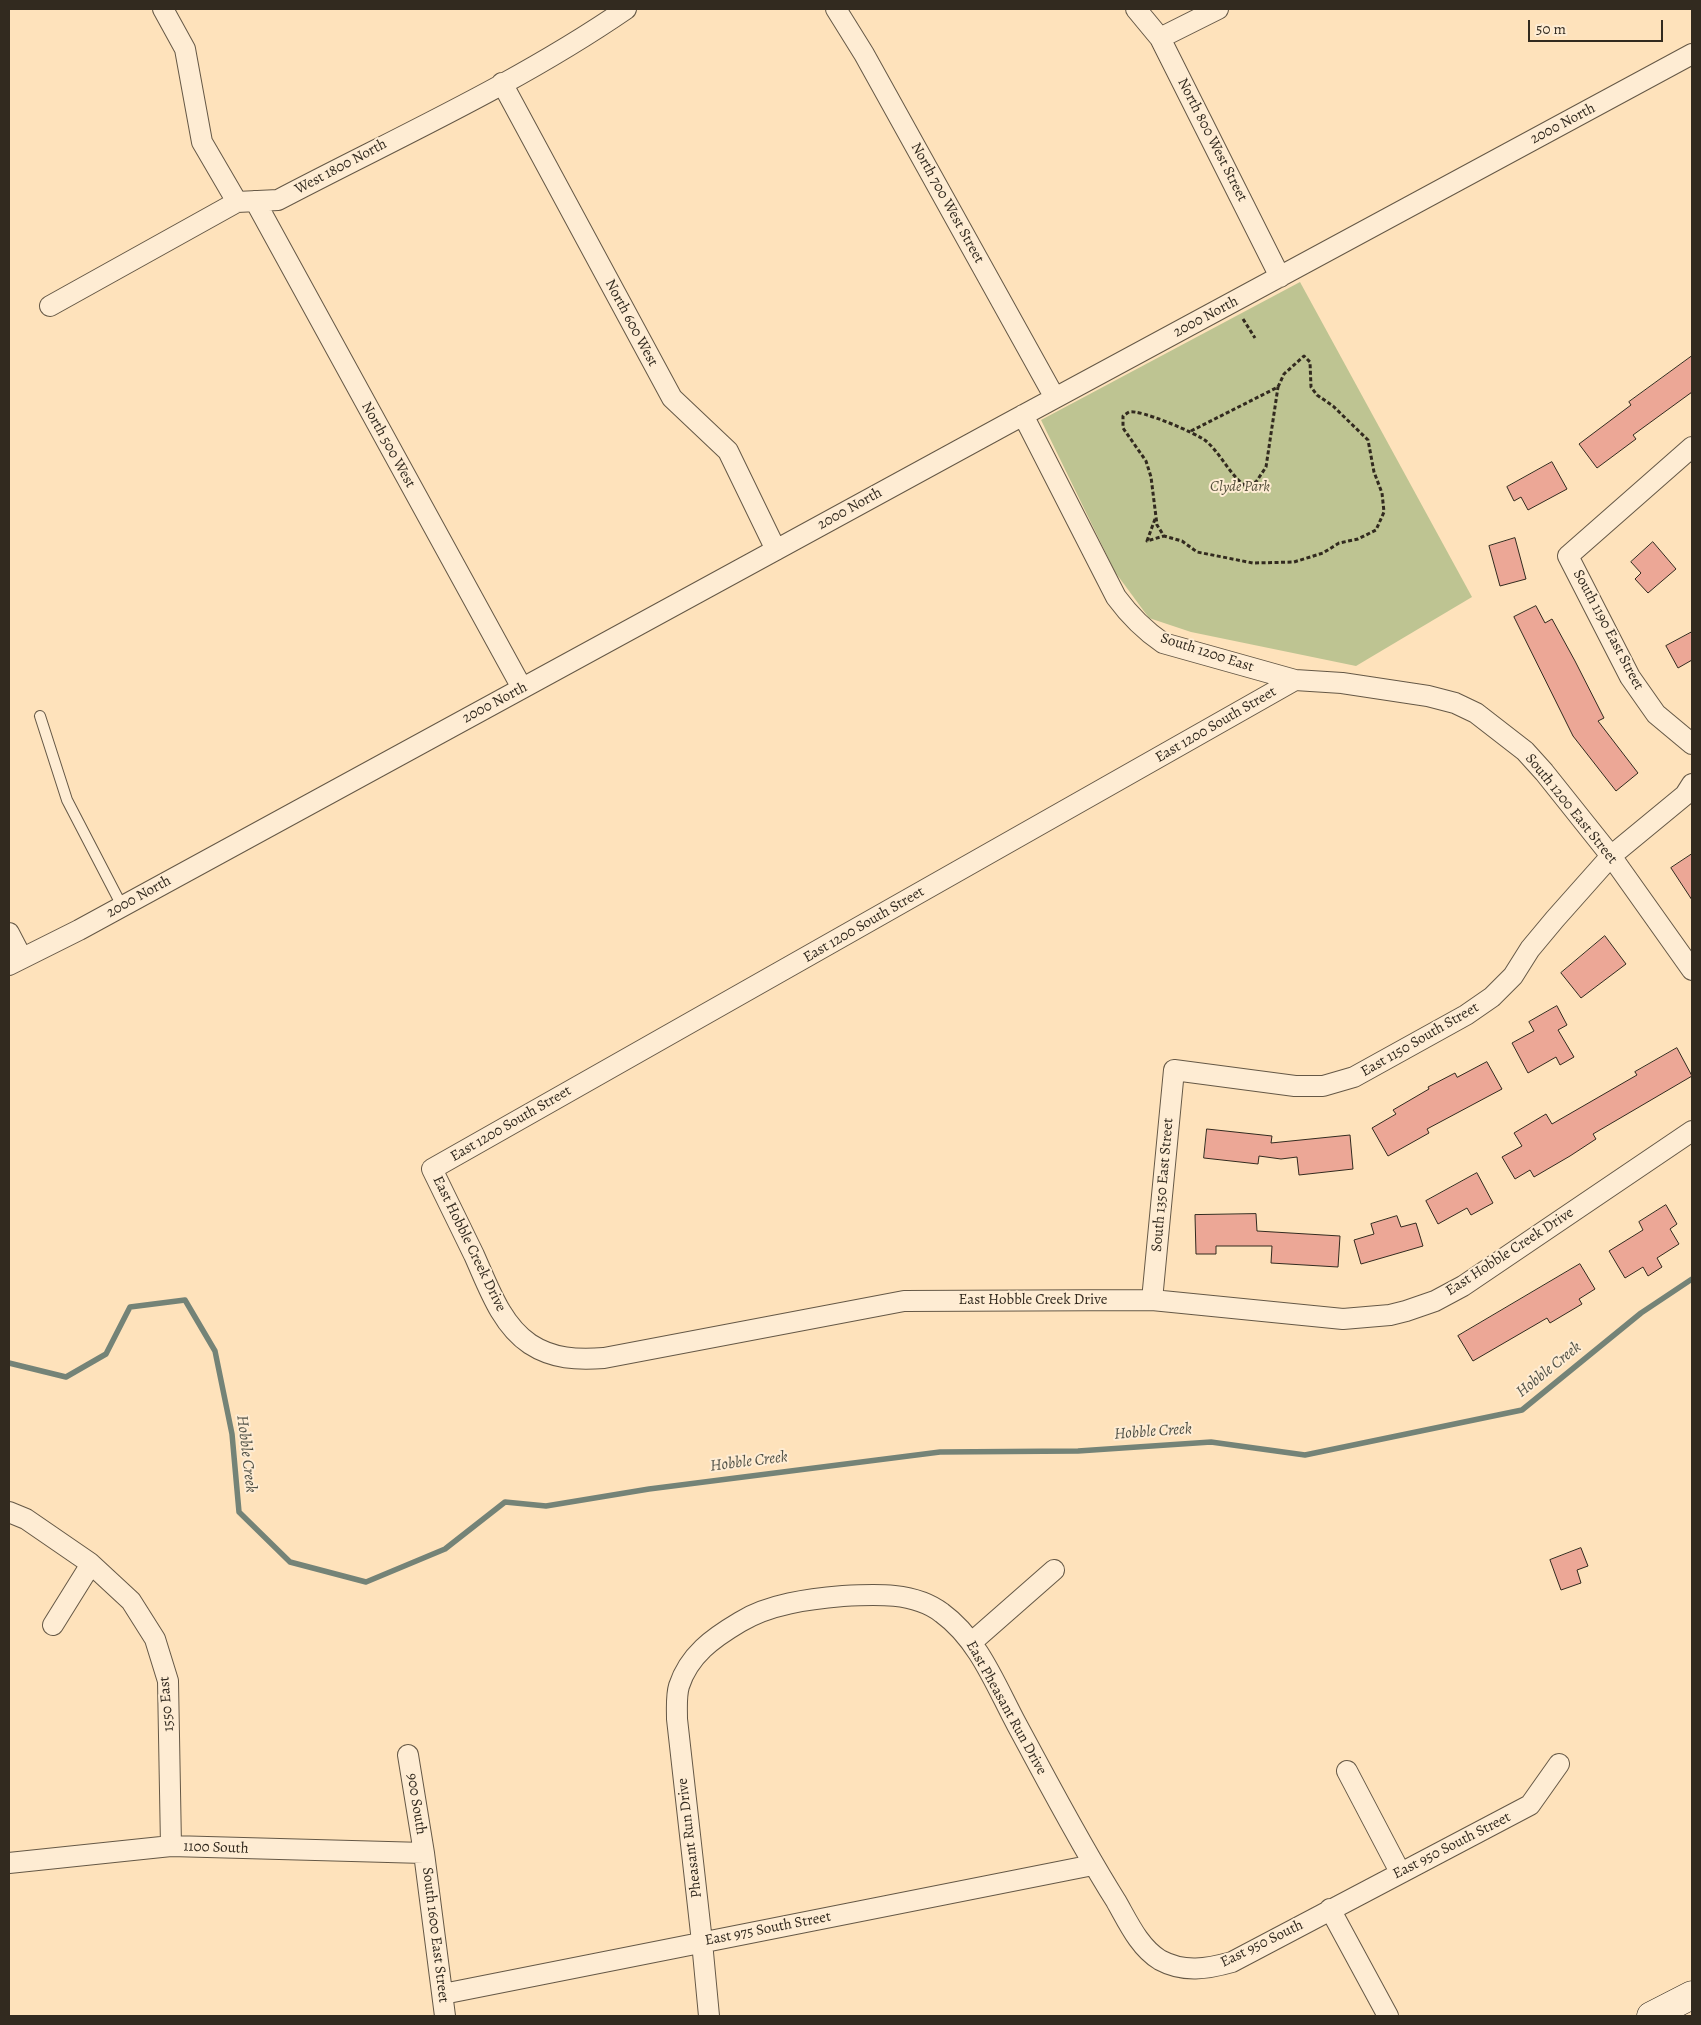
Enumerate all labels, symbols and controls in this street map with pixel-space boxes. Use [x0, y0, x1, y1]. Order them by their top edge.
scale bar [1531, 10, 1666, 42]
text: 50 m [1536, 19, 1566, 39]
street label: North 800 West Street [1173, 75, 1251, 205]
street label: 2000 North [1528, 99, 1598, 149]
street label: West 1800 North [292, 135, 390, 199]
street label: North 700 West Street [906, 139, 988, 267]
street label: North 600 West [601, 276, 661, 370]
street label: 2000 North [1171, 292, 1241, 342]
street label: North 500 West [357, 399, 419, 491]
park label: Clyde Park [1210, 478, 1270, 496]
street label: 2000 North [815, 484, 885, 534]
street label: South 1190 East Street [1569, 567, 1647, 693]
street label: South 1200 East [1158, 629, 1256, 677]
street label: 2000 North [460, 678, 530, 728]
street label: East 1200 South Street [1152, 683, 1280, 767]
street label: South 1200 East Street [1521, 750, 1621, 868]
street label: 2000 North [104, 872, 174, 922]
street label: East 1200 South Street [800, 883, 928, 967]
street label: East 1150 South Street [1358, 999, 1482, 1081]
street label: East 1200 South Street [447, 1082, 575, 1166]
street label: South 1350 East Street [1148, 1117, 1178, 1253]
street label: East Hobble Creek Drive [428, 1173, 510, 1315]
street label: East Hobble Creek Drive [1443, 1204, 1577, 1300]
street label: East Hobble Creek Drive [959, 1291, 1107, 1309]
water label: Hobble Creek [1513, 1338, 1585, 1402]
water label: Hobble Creek [232, 1414, 260, 1494]
water label: Hobble Creek [1113, 1420, 1193, 1444]
water label: Hobble Creek [709, 1448, 789, 1476]
street label: East Pheasant Run Drive [962, 1638, 1050, 1778]
street label: 1550 East [156, 1676, 178, 1732]
street label: 900 South [402, 1772, 430, 1836]
street label: Pheasant Run Drive [674, 1777, 706, 1899]
street label: East 950 South Street [1390, 1809, 1514, 1883]
street label: 1100 South [183, 1838, 249, 1858]
street label: South 1600 East Street [418, 1866, 452, 2004]
street label: East 975 South Street [703, 1908, 833, 1950]
street label: East 950 South [1218, 1916, 1306, 1972]

